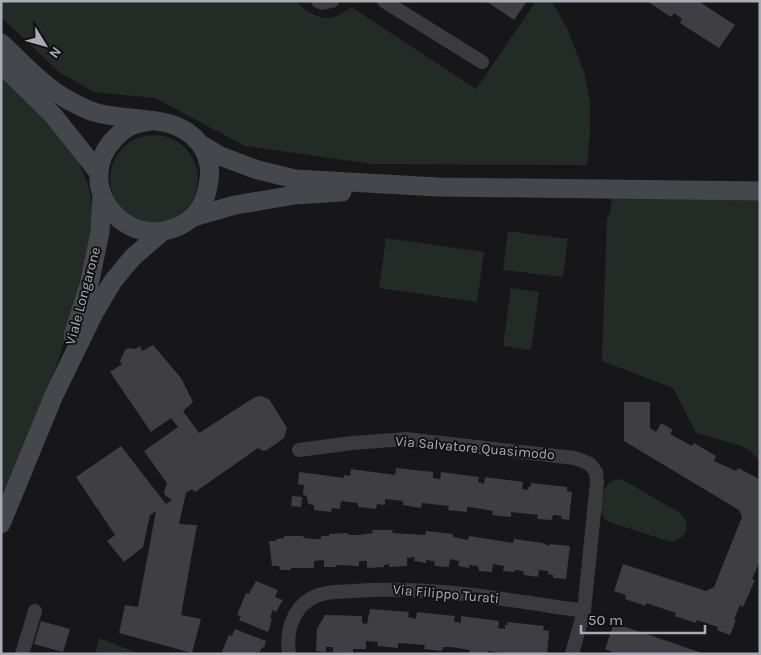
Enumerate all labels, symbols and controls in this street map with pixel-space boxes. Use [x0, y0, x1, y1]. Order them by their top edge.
north arrow [20, 20, 70, 70]
text: N [45, 43, 65, 62]
street label: Viale Longarone [62, 245, 104, 347]
street label: Via Salvatore Quasimodo [395, 433, 555, 463]
street label: Via Filippo Turati [392, 581, 500, 607]
scale bar [581, 602, 705, 634]
text: 50 m [588, 611, 623, 629]

